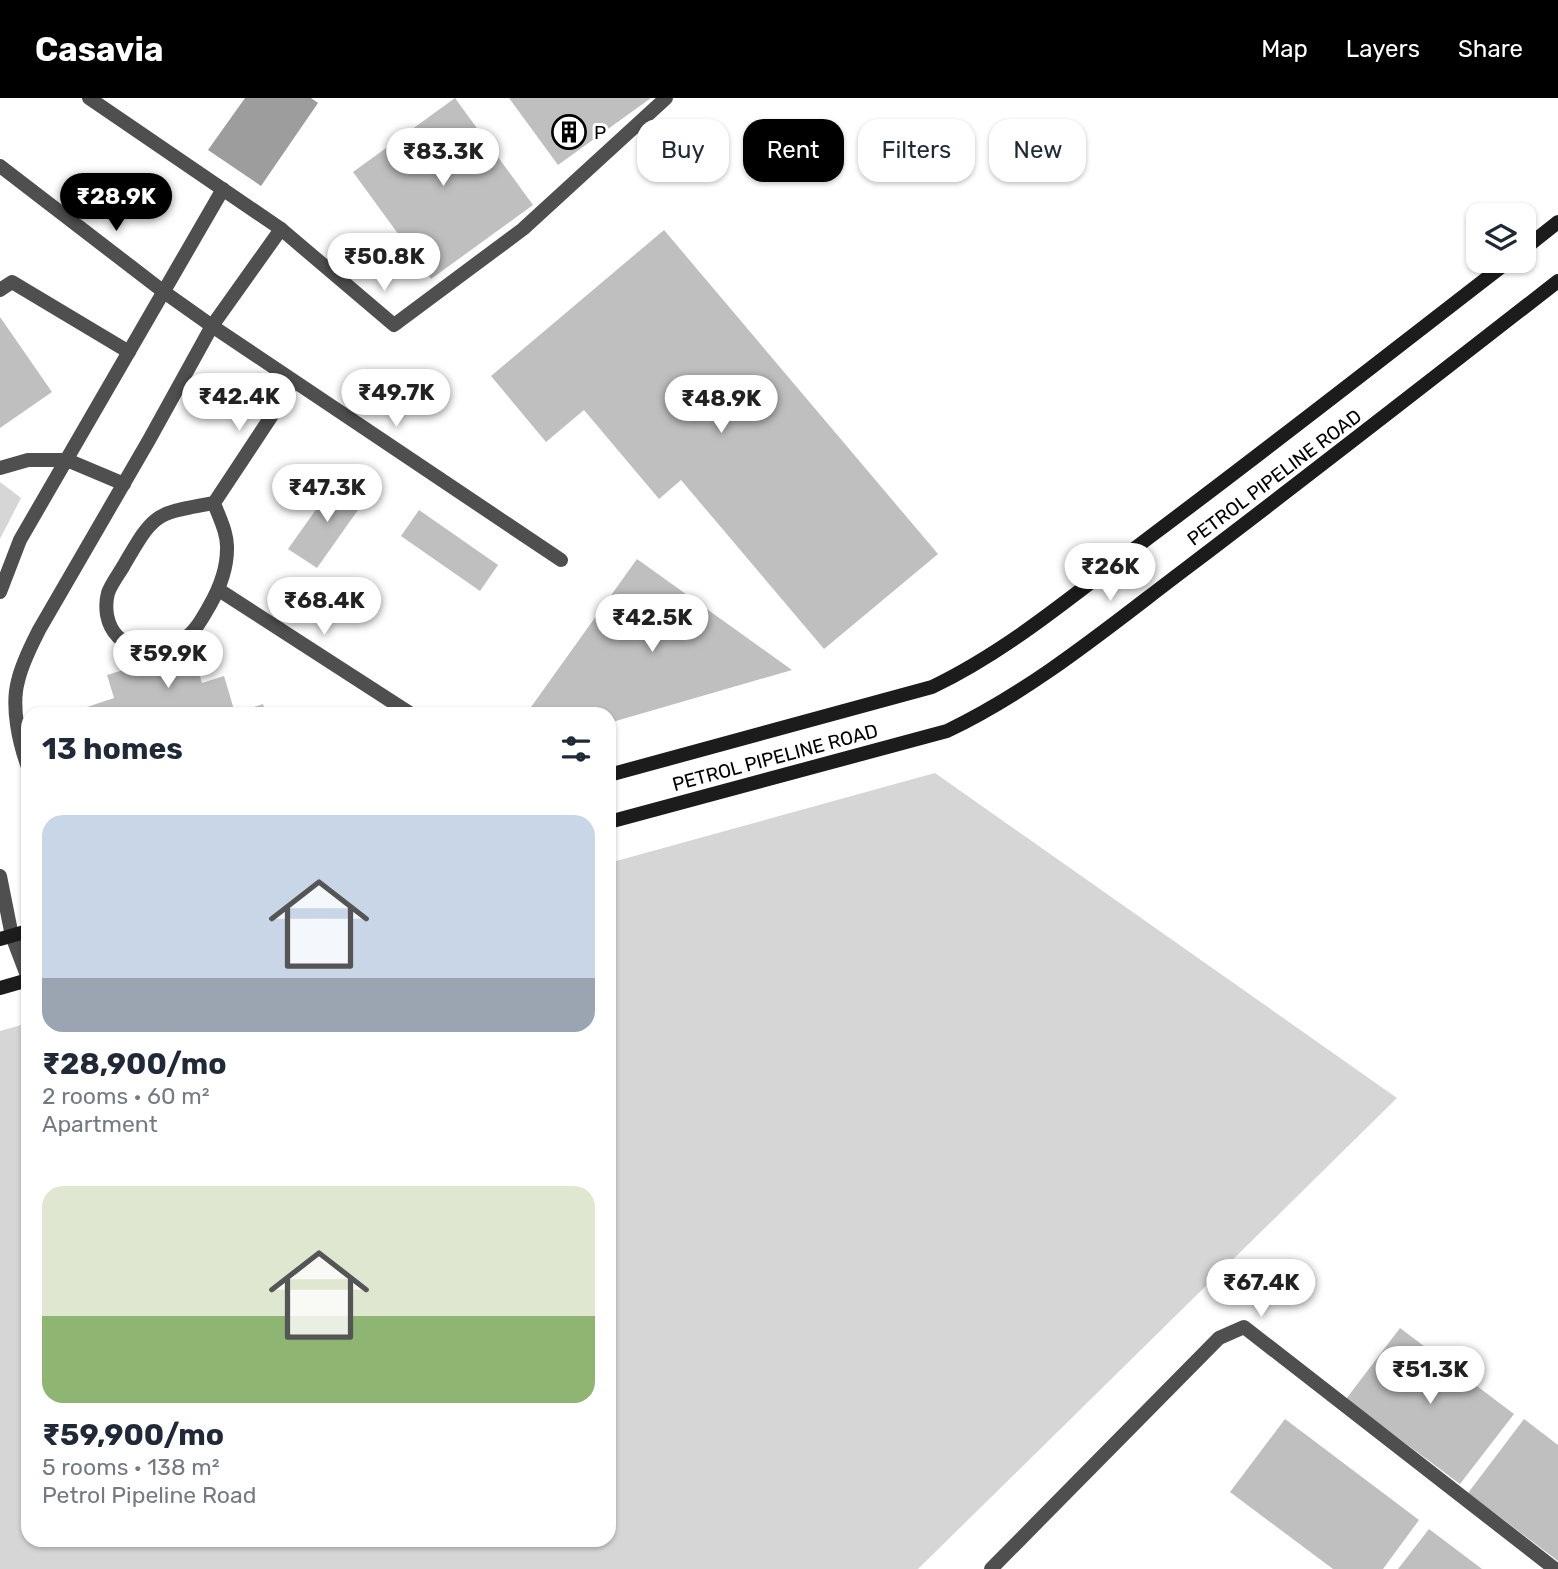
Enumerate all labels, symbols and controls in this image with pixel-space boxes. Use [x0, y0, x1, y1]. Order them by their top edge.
text: Casavia [35, 30, 163, 69]
text: Map [1261, 35, 1308, 63]
text: Layers [1346, 35, 1420, 63]
text: Share [1458, 35, 1523, 63]
building icon: P [550, 113, 588, 151]
chip: Buy [637, 119, 729, 182]
chip: Rent [743, 119, 844, 182]
chip: Filters [858, 119, 975, 182]
chip: New [989, 119, 1086, 182]
place label: P [594, 121, 606, 144]
pin: ₹83.3K [386, 129, 500, 188]
text: ₹83.3K [402, 137, 484, 165]
pin: ₹28.9K [59, 174, 173, 233]
text: ₹28.9K [76, 182, 156, 210]
map controls [1466, 203, 1536, 273]
button: layers [1466, 203, 1536, 273]
pin: ₹50.8K [327, 234, 441, 293]
text: ₹50.8K [343, 242, 425, 270]
pin: ₹49.7K [339, 370, 453, 429]
pin: ₹42.4K [182, 374, 296, 433]
pin: ₹48.9K [664, 376, 778, 435]
text: ₹49.7K [357, 378, 435, 406]
text: ₹42.4K [198, 382, 280, 410]
text: ₹48.9K [681, 384, 761, 412]
street label: PETROL PIPELINE ROAD [1183, 404, 1366, 550]
pin: ₹47.3K [270, 464, 384, 524]
text: ₹47.3K [288, 473, 366, 501]
pin: ₹26K [1069, 544, 1151, 603]
text: ₹26K [1081, 552, 1139, 580]
pin: ₹68.4K [267, 578, 381, 637]
text: ₹68.4K [283, 586, 365, 614]
pin: ₹42.5K [595, 594, 709, 654]
text: ₹42.5K [611, 603, 693, 631]
pin: ₹59.9K [111, 630, 225, 690]
text: ₹59.9K [129, 639, 207, 667]
street label: PETROL PIPELINE ROAD [670, 719, 881, 796]
icon: filters [557, 730, 595, 768]
text: 13 homes [42, 731, 183, 767]
icon: home [256, 861, 382, 987]
text: ₹28,900/mo [42, 1046, 227, 1082]
text: 2 rooms · 60 m² [42, 1082, 210, 1110]
text: Apartment [42, 1110, 158, 1138]
icon: home [256, 1232, 382, 1358]
pin: ₹67.4K [1204, 1260, 1318, 1319]
text: ₹67.4K [1222, 1268, 1300, 1296]
pin: ₹51.3K [1373, 1346, 1487, 1406]
text: ₹51.3K [1392, 1355, 1468, 1383]
text: ₹59,900/mo [42, 1417, 224, 1453]
text: 5 rooms · 138 m² [42, 1453, 219, 1481]
text: Petrol Pipeline Road [42, 1481, 256, 1509]

